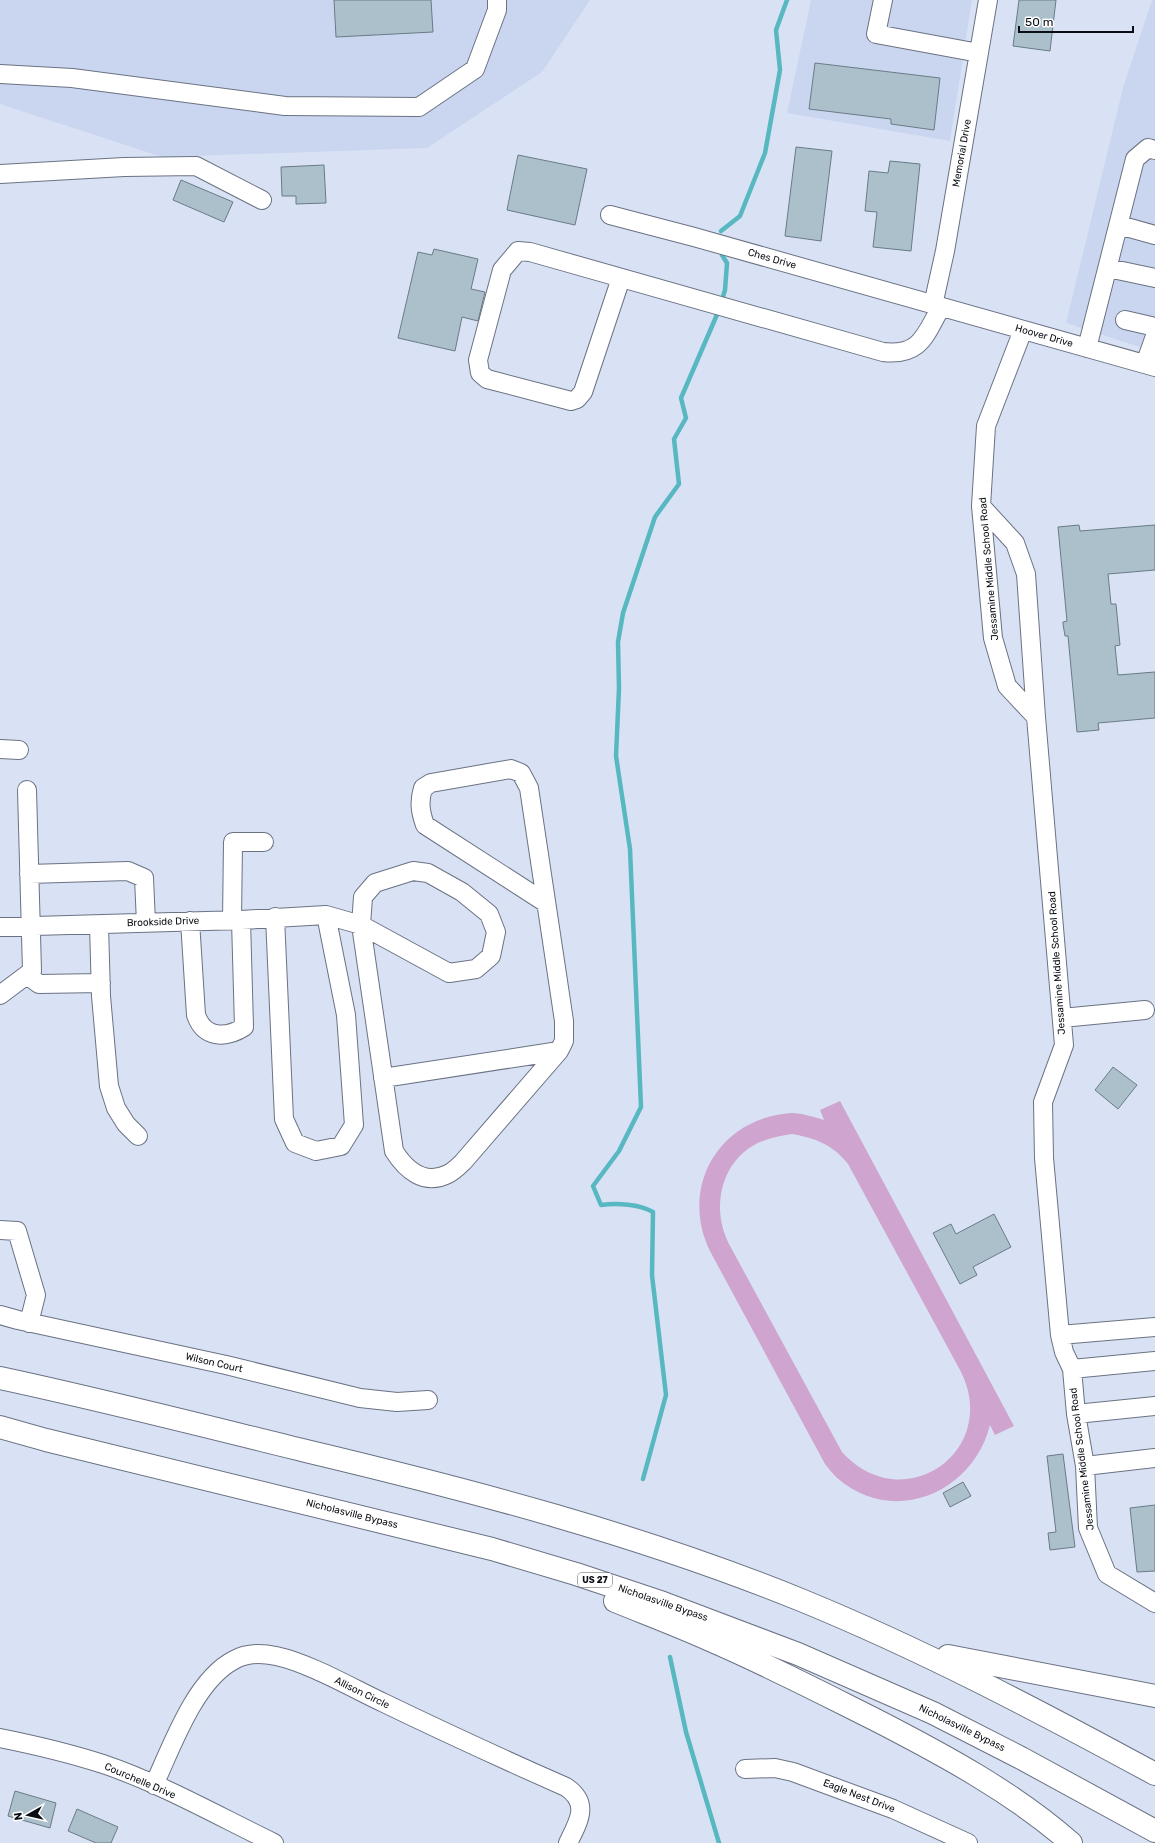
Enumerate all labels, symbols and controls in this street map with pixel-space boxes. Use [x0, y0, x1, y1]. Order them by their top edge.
scale bar [1019, 8, 1133, 34]
text: 50 m [1025, 15, 1053, 29]
street label: Memorial Drive [950, 118, 974, 188]
street label: Ches Drive [746, 246, 798, 272]
street label: Hoover Drive [1014, 322, 1075, 350]
street label: Jessamine Middle School Road [977, 497, 1001, 641]
street label: Jessamine Middle School Road [1046, 891, 1068, 1035]
street label: Brookside Drive [127, 915, 200, 929]
street label: Wilson Court [184, 1351, 244, 1375]
street label: Jessamine Middle School Road [1067, 1387, 1097, 1531]
street label: Nicholasville Bypass [305, 1497, 399, 1531]
road number: US 27 [578, 1573, 612, 1587]
street label: Nicholasville Bypass [616, 1582, 710, 1624]
street label: Allison Circle [333, 1675, 392, 1712]
street label: Nicholasville Bypass [917, 1702, 1007, 1754]
street label: Courchelle Drive [103, 1761, 178, 1802]
street label: Eagle Nest Drive [821, 1777, 897, 1815]
north arrow [8, 1795, 48, 1835]
text: N [12, 1811, 26, 1821]

